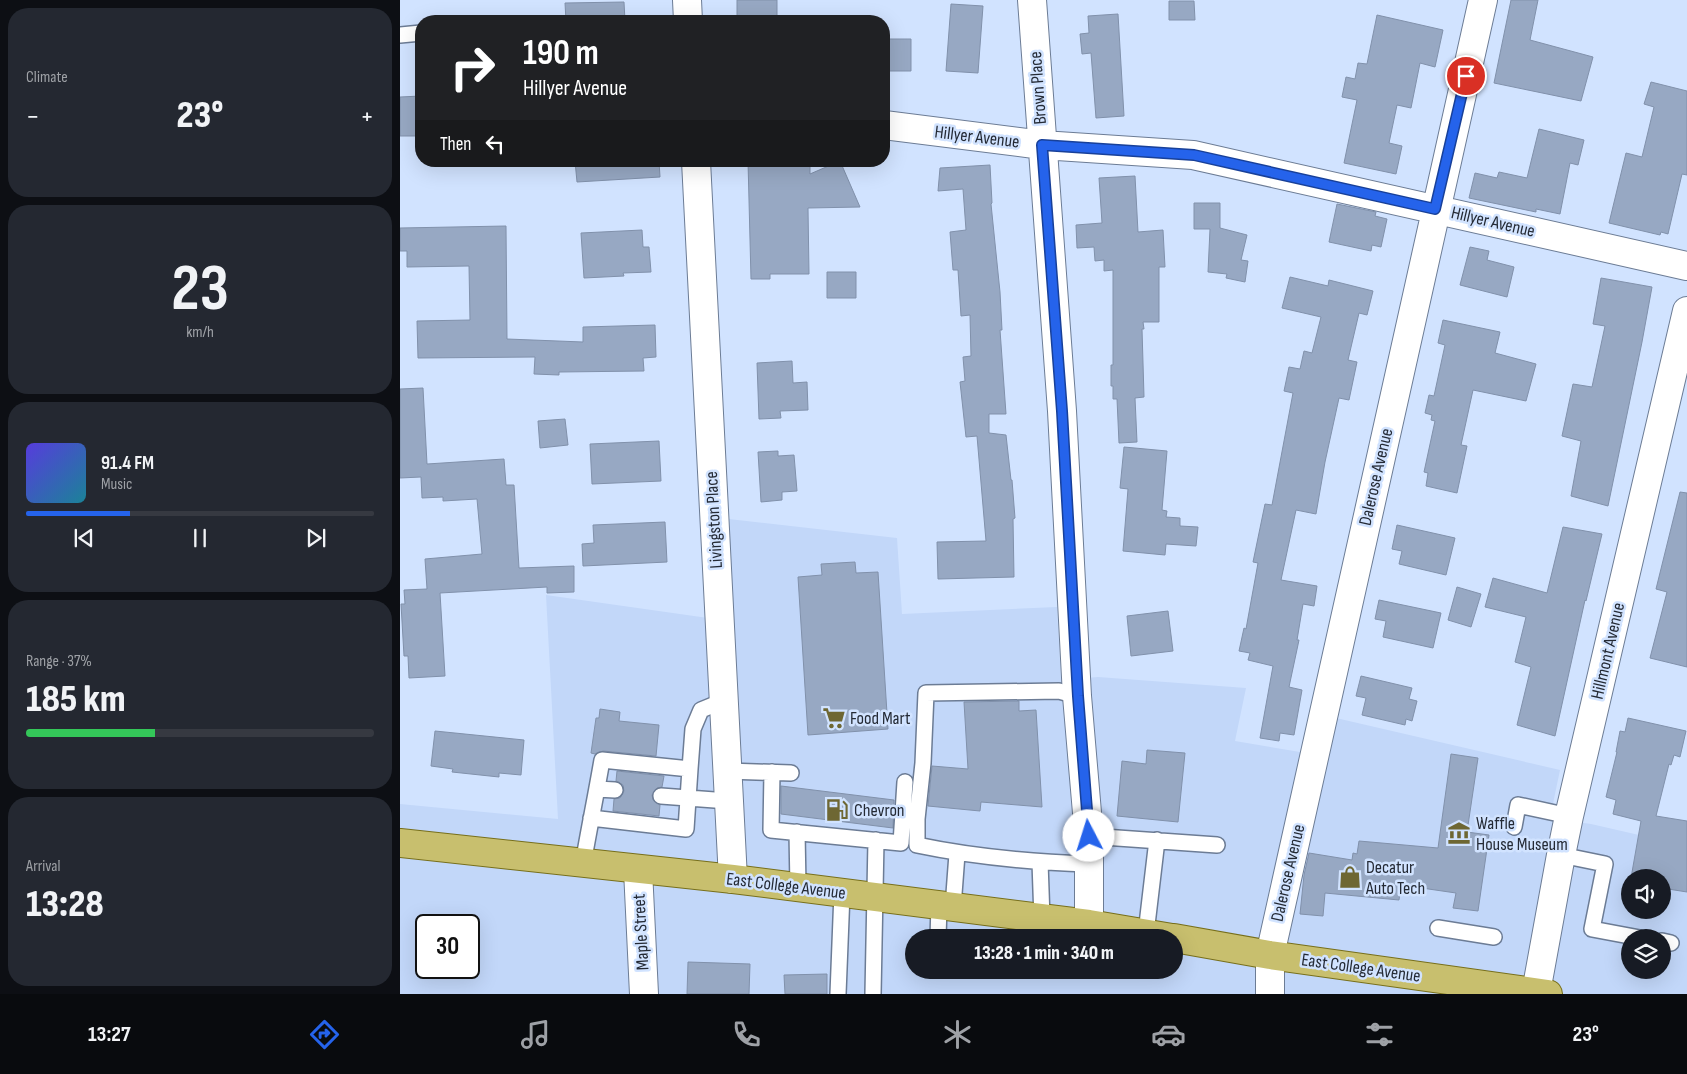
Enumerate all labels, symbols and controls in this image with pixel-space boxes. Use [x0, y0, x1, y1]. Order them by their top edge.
text: 190 m [523, 32, 599, 75]
icon: right [440, 35, 505, 100]
street label: Brown Place [1025, 51, 1051, 125]
pin [1445, 55, 1487, 97]
icon: arrive [1452, 62, 1480, 90]
text: Climate [26, 68, 68, 87]
text: Hillyer Avenue [523, 75, 627, 102]
text: 23° [177, 93, 223, 138]
text: − [26, 100, 40, 133]
text: + [360, 100, 374, 133]
street label: Hillyer Avenue [933, 121, 1021, 153]
icon: left [481, 130, 509, 158]
text: Then [440, 133, 471, 156]
street label: Hillyer Avenue [1449, 202, 1537, 242]
text: 23 [171, 251, 229, 329]
text: km/h [186, 323, 214, 342]
street label: Dalerose Avenue [1355, 426, 1397, 528]
text: 91.4 FM [101, 452, 154, 475]
street label: Livingston Place [701, 471, 727, 569]
text: Music [101, 475, 132, 494]
icon: previous [70, 524, 98, 552]
icon: pause [186, 524, 214, 552]
icon: next [302, 524, 330, 552]
street label: Hillmont Avenue [1587, 601, 1629, 701]
text: Range · 37% [26, 652, 92, 671]
text: 185 km [26, 677, 126, 722]
supermarket icon: Food Mart [821, 705, 847, 731]
place label: Food Mart [850, 708, 911, 729]
fuel station icon: Chevron [824, 797, 850, 823]
place label: Chevron [854, 800, 905, 821]
position arrow [1062, 809, 1114, 861]
place label: Waffle House Museum [1476, 813, 1568, 855]
museum icon: Waffle House Museum [1446, 820, 1472, 846]
street label: Dalerose Avenue [1267, 822, 1309, 924]
text: Arrival [26, 857, 60, 876]
place label: Decatur Auto Tech [1365, 857, 1425, 899]
shop icon: Decatur Auto Tech [1337, 864, 1363, 890]
street label: East College Avenue [725, 868, 847, 904]
map controls [1621, 869, 1671, 979]
button: sound [1621, 869, 1671, 919]
text: 13:28 [26, 882, 104, 927]
street label: Maple Street [628, 893, 653, 971]
speed limit sign: 30 [415, 914, 480, 979]
button: layers [1621, 929, 1671, 979]
text: 13:28 · 1 min · 340 m [974, 942, 1114, 965]
street label: East College Avenue [1300, 949, 1422, 987]
icon: directions [307, 1017, 342, 1052]
icon: music [518, 1017, 553, 1052]
icon: phone [729, 1017, 764, 1052]
icon: climate [940, 1017, 975, 1052]
icon: car [1151, 1017, 1186, 1052]
icon: filters [1362, 1017, 1397, 1052]
text: 13:27 [88, 1021, 131, 1048]
text: 23° [1573, 1021, 1599, 1048]

